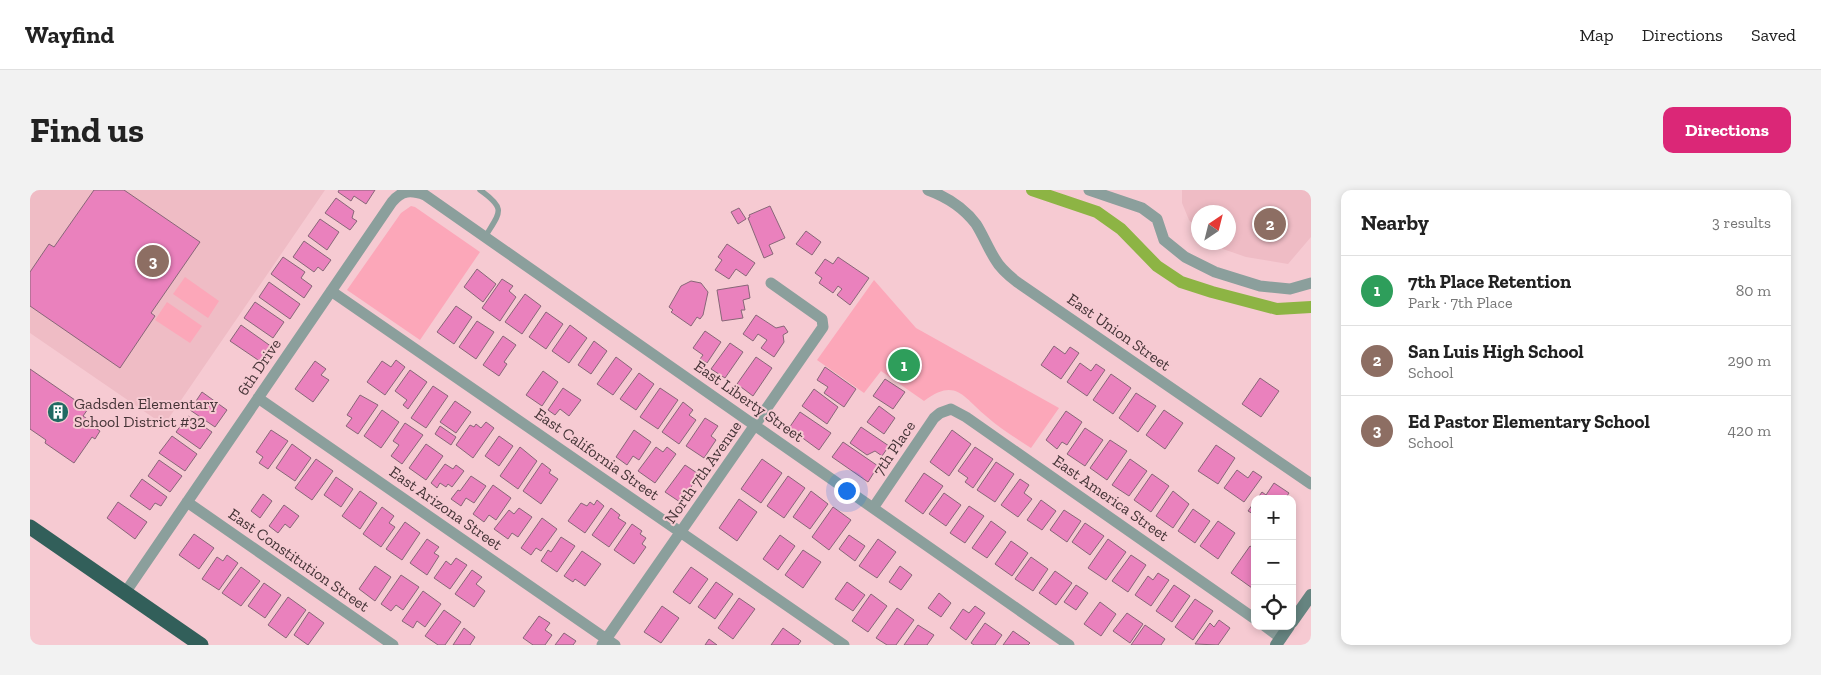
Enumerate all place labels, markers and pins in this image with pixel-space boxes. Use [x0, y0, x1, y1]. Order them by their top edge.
pin: 2 [1254, 205, 1286, 243]
pin: 3 [137, 242, 169, 280]
pin: 1 [888, 346, 920, 384]
place label: Gadsden Elementary School District #32 [74, 394, 219, 431]
building icon: Gadsden Elementary School District #32 [46, 400, 70, 424]

